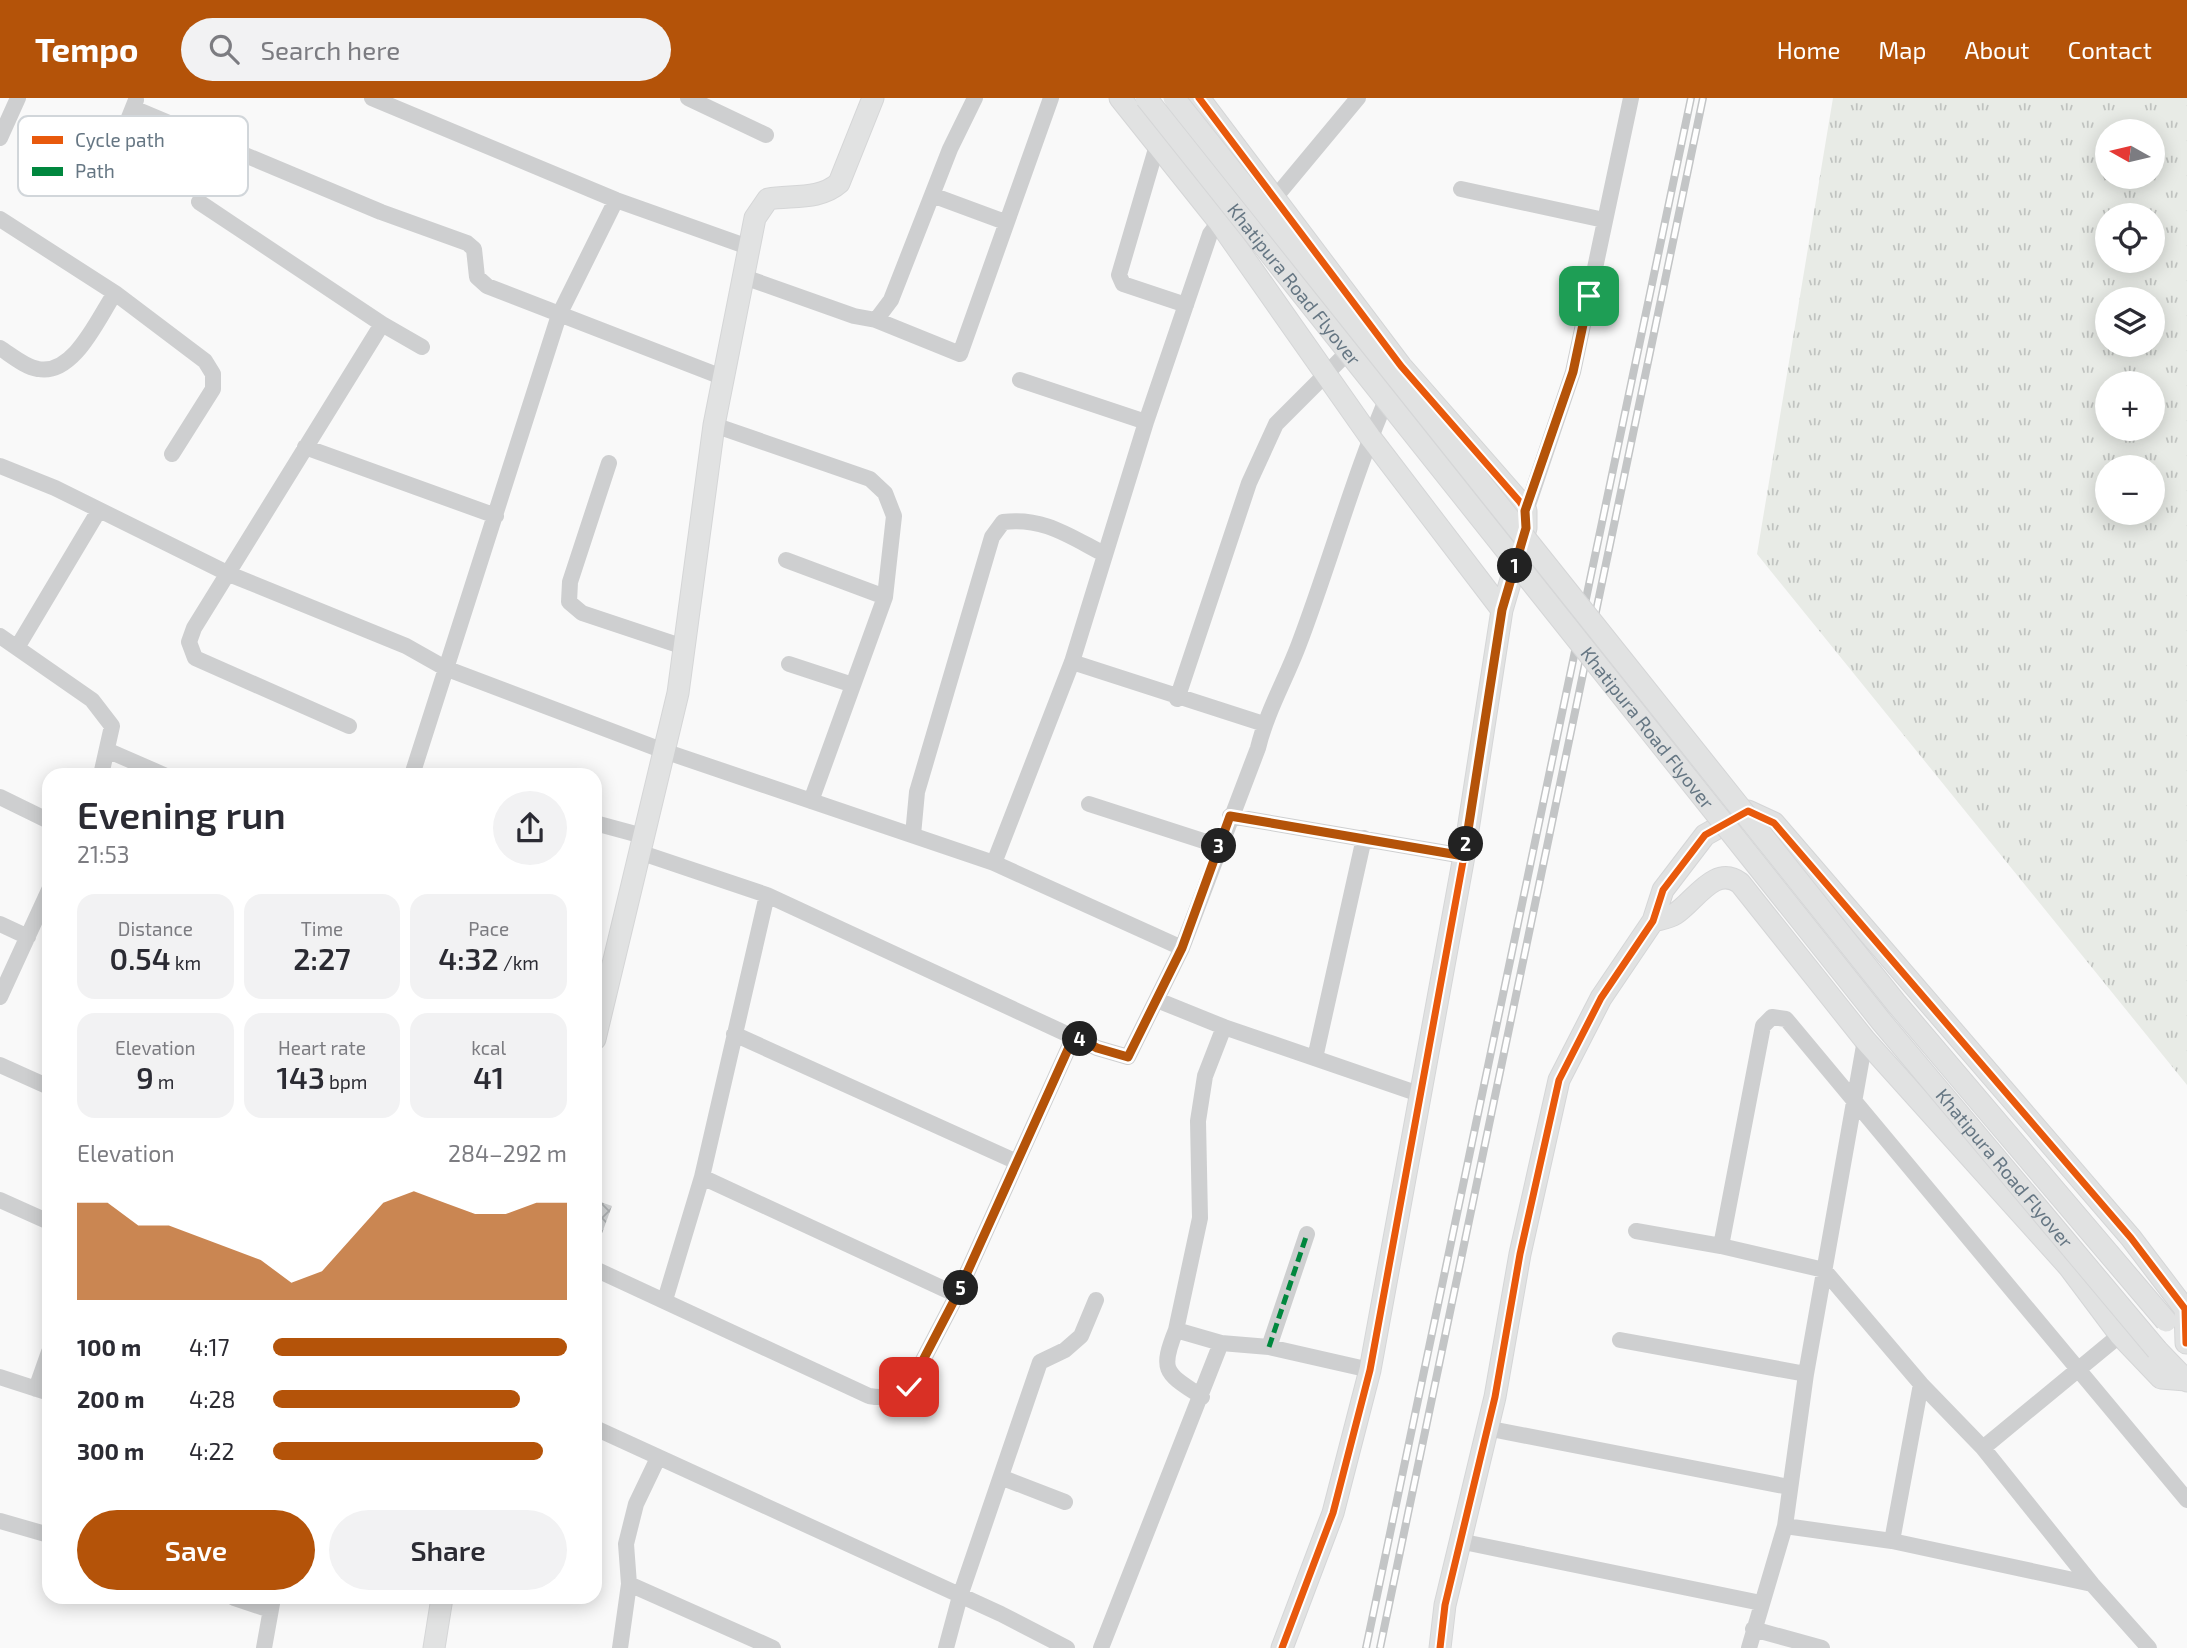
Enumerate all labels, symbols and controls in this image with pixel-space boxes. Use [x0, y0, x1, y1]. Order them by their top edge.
search box [181, 18, 671, 81]
text: Tempo [35, 29, 139, 69]
icon: search [205, 30, 243, 68]
text: Search here [261, 34, 400, 65]
text: Home [1777, 35, 1840, 64]
text: Map [1878, 35, 1926, 64]
text: About [1964, 35, 2030, 64]
text: Contact [2068, 35, 2152, 64]
legend [18, 116, 248, 196]
north arrow [2095, 119, 2165, 189]
map controls [2095, 119, 2165, 525]
text: Cycle path [75, 128, 165, 151]
text: Path [75, 159, 115, 182]
street label: Khatipura Road Flyover [1223, 198, 1366, 370]
button: locate [2095, 203, 2165, 273]
pin [1559, 266, 1619, 326]
icon: arrive [1570, 277, 1608, 315]
button: layers [2095, 287, 2165, 357]
button: + [2095, 371, 2165, 441]
button: − [2095, 455, 2165, 525]
pin: 1 [1498, 548, 1532, 584]
text: 1 [1510, 554, 1519, 577]
street label: Khatipura Road Flyover [1576, 642, 1720, 813]
text: Evening run [77, 791, 286, 837]
button: share [493, 791, 567, 865]
pin: 2 [1448, 826, 1484, 862]
pin: 3 [1202, 828, 1236, 864]
text: 2 [1460, 832, 1471, 855]
text: 3 [1213, 834, 1224, 857]
text: 21:53 [77, 840, 130, 868]
text: Distance [118, 917, 193, 940]
text: Time [301, 917, 343, 940]
text: Pace [468, 917, 509, 940]
text: 0.54 [110, 940, 171, 976]
text: 2:27 [293, 940, 351, 976]
text: 4:32 [438, 940, 499, 976]
text: km [171, 951, 201, 974]
text: /km [499, 951, 539, 974]
pin: 4 [1062, 1021, 1098, 1056]
text: 4 [1073, 1027, 1086, 1050]
text: Elevation [115, 1036, 196, 1059]
text: Heart rate [278, 1036, 366, 1059]
text: kcal [471, 1036, 506, 1059]
text: 9 [136, 1059, 154, 1095]
text: 143 [277, 1059, 325, 1095]
text: 41 [473, 1059, 504, 1095]
text: m [154, 1070, 175, 1093]
text: bpm [325, 1070, 367, 1093]
street label: Khatipura Road Flyover [1932, 1084, 2078, 1252]
text: Elevation [77, 1139, 175, 1167]
text: 284–292 m [448, 1139, 567, 1167]
pin: 5 [944, 1270, 978, 1306]
text: 5 [955, 1276, 966, 1299]
text: 100 m [77, 1333, 141, 1361]
text: 4:17 [189, 1333, 230, 1361]
pin [879, 1357, 939, 1417]
icon: check [890, 1368, 928, 1406]
text: 200 m [77, 1385, 145, 1413]
text: 4:28 [189, 1385, 235, 1413]
text: 300 m [77, 1437, 144, 1465]
text: 4:22 [189, 1437, 234, 1465]
button: Save [77, 1510, 315, 1590]
button: Share [329, 1510, 567, 1590]

